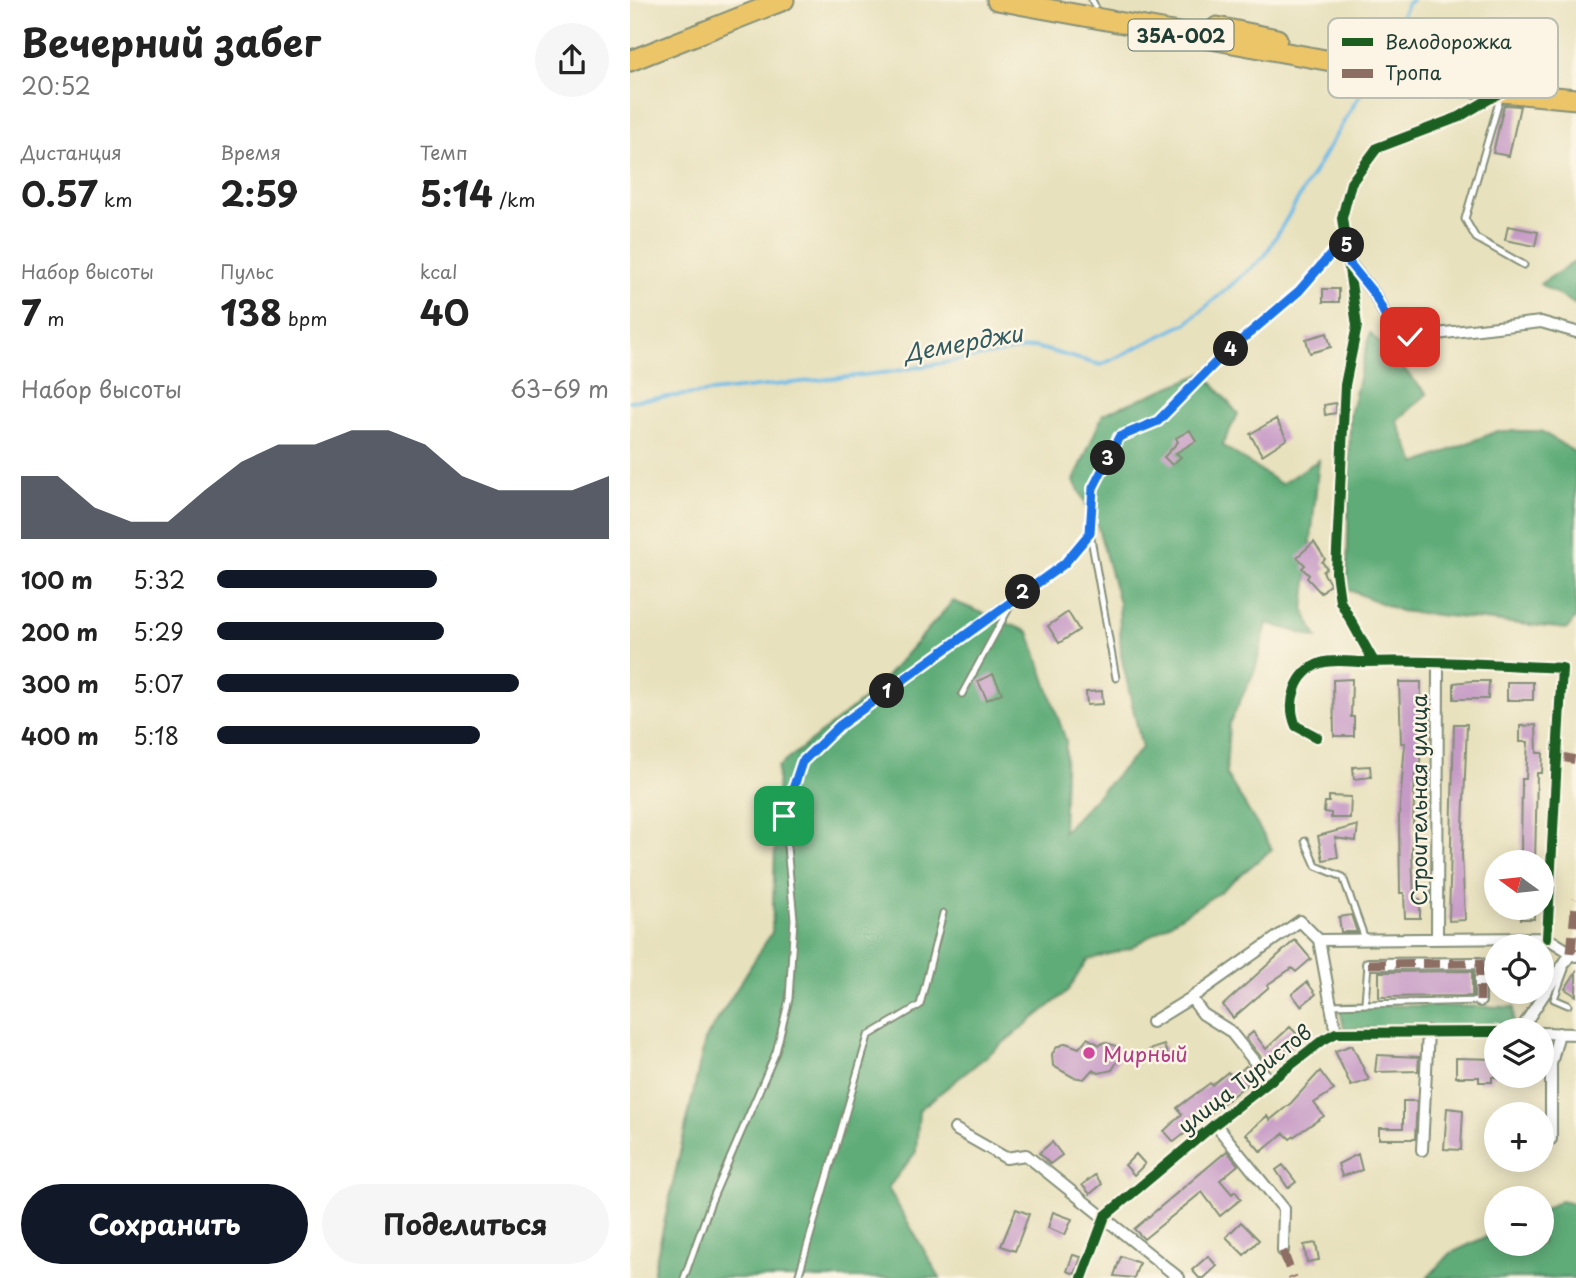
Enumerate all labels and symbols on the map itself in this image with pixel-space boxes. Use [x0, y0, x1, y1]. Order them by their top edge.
legend [1328, 18, 1558, 98]
road number: 35А-002 [1128, 20, 1234, 50]
text: Велодорожка [1385, 27, 1512, 55]
text: Тропа [1385, 58, 1442, 86]
pin: 5 [1330, 228, 1364, 262]
pin [1380, 307, 1440, 367]
water label: Демерджи [899, 314, 1027, 370]
pin: 4 [1214, 332, 1248, 366]
pin: 3 [1091, 440, 1126, 476]
pin: 2 [1006, 574, 1040, 610]
pin: 1 [870, 674, 904, 708]
street label: Строительная улица [1402, 693, 1434, 906]
pin [754, 786, 814, 846]
north arrow [1484, 850, 1554, 920]
street label: улица Туристов [1170, 1015, 1318, 1141]
place label: Мирный [1103, 1037, 1188, 1069]
marker: Мирный [1081, 1045, 1097, 1061]

